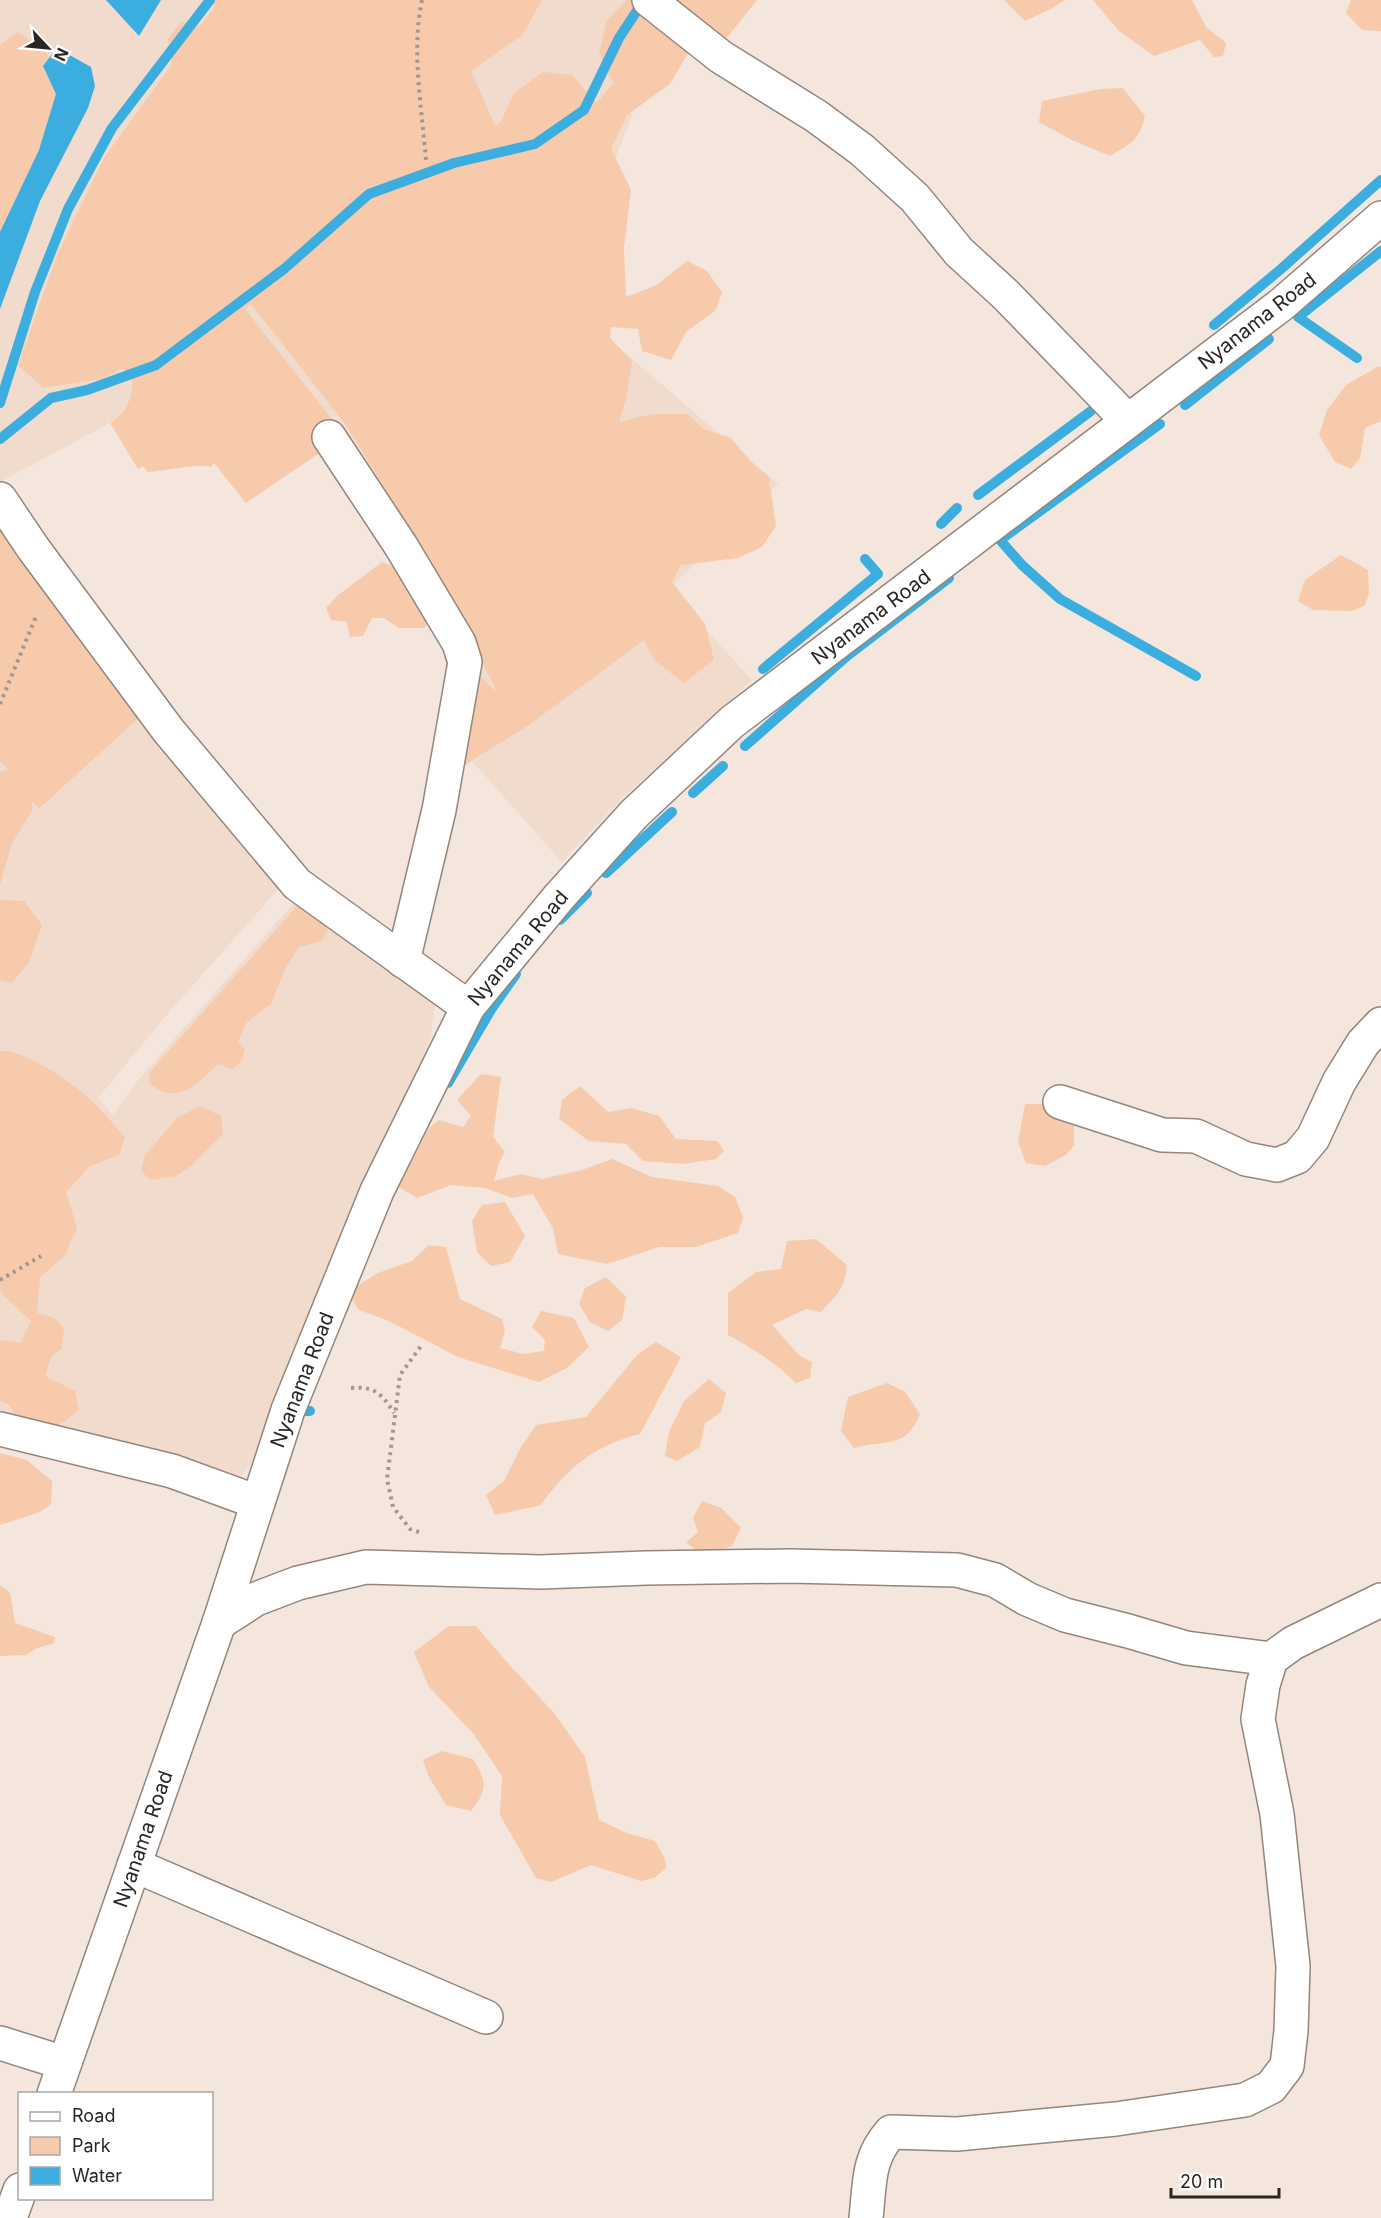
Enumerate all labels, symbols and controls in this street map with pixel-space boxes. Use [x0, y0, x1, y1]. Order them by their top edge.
north arrow [18, 18, 78, 78]
text: N [50, 45, 73, 64]
street label: Nyanama Road [1193, 267, 1321, 375]
street label: Nyanama Road [807, 564, 935, 670]
street label: Nyanama Road [463, 885, 573, 1011]
street label: Nyanama Road [265, 1309, 339, 1451]
street label: Nyanama Road [108, 1767, 178, 1911]
legend [18, 2092, 213, 2200]
text: Road [72, 2105, 115, 2126]
text: Park [72, 2135, 111, 2156]
scale bar [1171, 2161, 1279, 2199]
text: Water [72, 2165, 122, 2186]
text: 20 m [1180, 2171, 1223, 2192]

